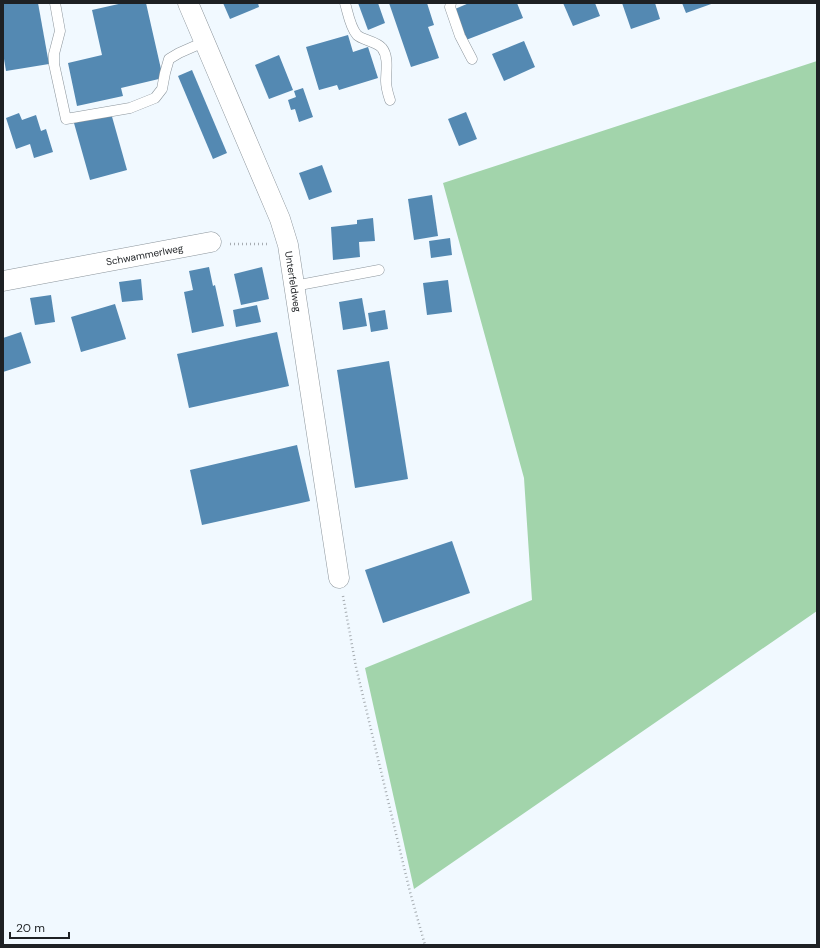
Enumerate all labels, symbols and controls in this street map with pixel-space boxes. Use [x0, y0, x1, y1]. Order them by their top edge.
street label: Schwammerlweg [105, 241, 185, 269]
street label: Unterfeldweg [282, 250, 304, 313]
scale bar [10, 914, 69, 940]
text: 20 m [16, 920, 45, 936]

